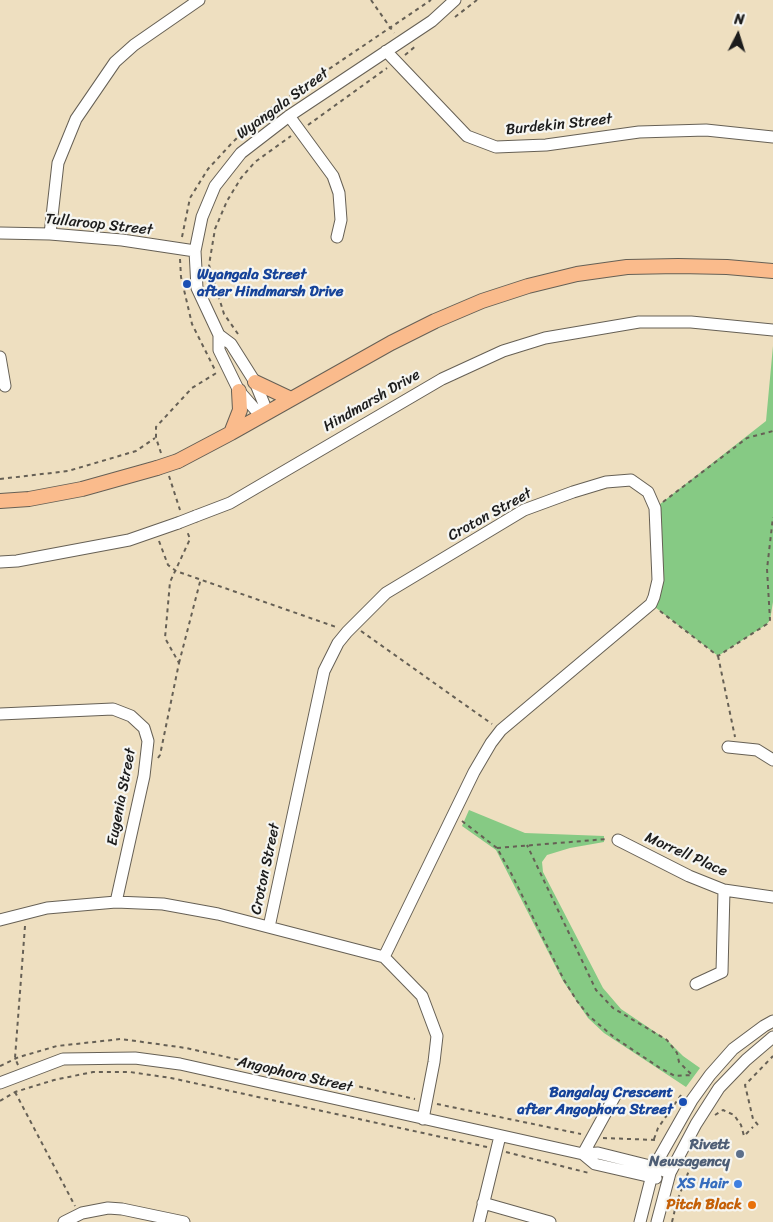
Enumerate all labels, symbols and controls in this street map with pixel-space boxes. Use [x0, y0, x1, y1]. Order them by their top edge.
text: N [733, 7, 745, 32]
north arrow [713, 10, 763, 60]
street label: Wyangala Street [233, 65, 333, 143]
street label: Burdekin Street [505, 110, 613, 140]
street label: Tullaroop Street [44, 210, 154, 240]
place label: Wyangala Street after Hindmarsh Drive [197, 266, 343, 301]
marker: Wyangala Street after Hindmarsh Drive [181, 278, 193, 290]
street label: Hindmarsh Drive [320, 366, 424, 436]
street label: Croton Street [445, 485, 535, 545]
street label: Eugenia Street [104, 747, 140, 847]
street label: Croton Street [248, 822, 284, 916]
street label: Morrell Place [642, 829, 730, 881]
street label: Angophora Street [236, 1053, 354, 1097]
place label: Bangalay Crescent after Angophora Street [517, 1084, 673, 1119]
marker: Bangalay Crescent after Angophora Street [677, 1096, 689, 1108]
place label: Rivett Newsagency [649, 1136, 730, 1171]
marker: Rivett Newsagency [734, 1148, 746, 1160]
place label: XS Hair [677, 1175, 728, 1193]
marker: XS Hair [732, 1178, 744, 1190]
place label: Pitch Black [666, 1196, 742, 1214]
marker: Pitch Black [746, 1199, 758, 1211]

